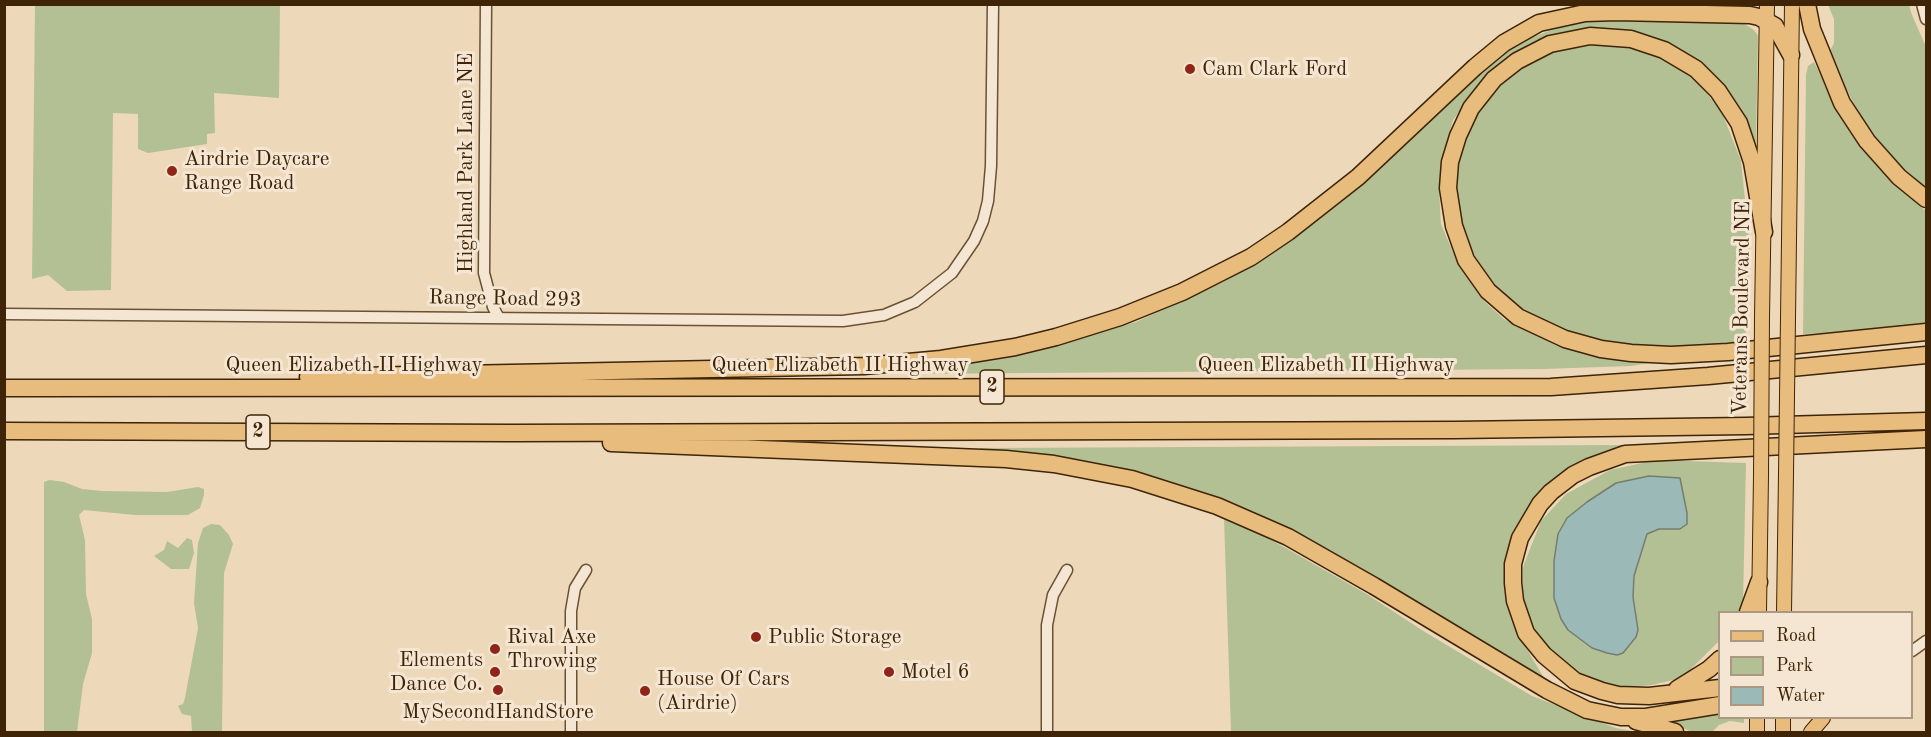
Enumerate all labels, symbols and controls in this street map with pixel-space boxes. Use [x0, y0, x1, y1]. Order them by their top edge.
street label: Highland Park Lane NE [453, 53, 479, 273]
place label: Cam Clark Ford [1202, 56, 1347, 82]
marker: Cam Clark Ford [1183, 62, 1197, 76]
place label: Airdrie Daycare Range Road [184, 146, 329, 196]
marker: Airdrie Daycare Range Road [165, 164, 179, 178]
street label: Veterans Boulevard NE [1728, 201, 1756, 415]
street label: Range Road 293 [428, 285, 582, 313]
street label: Queen Elizabeth II Highway [225, 352, 483, 378]
street label: Queen Elizabeth II Highway [711, 352, 969, 378]
street label: Queen Elizabeth II Highway [1197, 352, 1455, 378]
road number: 2 [980, 370, 1004, 404]
road number: 2 [246, 415, 270, 449]
legend [1718, 611, 1913, 719]
place label: Rival Axe Throwing [507, 624, 597, 674]
place label: Public Storage [768, 624, 901, 650]
text: Road [1776, 627, 1816, 645]
marker: Public Storage [749, 630, 763, 644]
marker: Rival Axe Throwing [488, 642, 502, 656]
place label: Elements Dance Co. [390, 647, 483, 697]
text: Park [1776, 657, 1813, 675]
place label: Motel 6 [901, 659, 970, 685]
marker: Elements Dance Co. [488, 665, 502, 679]
marker: Motel 6 [882, 665, 896, 679]
place label: House Of Cars (Airdrie) [657, 666, 790, 716]
marker: MySecondHandStore [491, 683, 505, 697]
marker: House Of Cars (Airdrie) [638, 684, 652, 698]
text: Water [1776, 687, 1825, 705]
place label: MySecondHandStore [402, 699, 594, 725]

